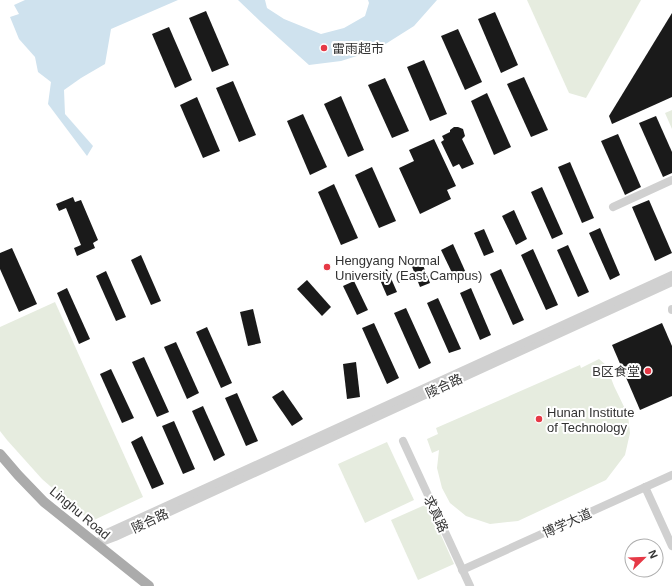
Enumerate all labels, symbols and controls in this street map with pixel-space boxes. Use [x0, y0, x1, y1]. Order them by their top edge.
place label: 雷雨超市 [332, 41, 384, 56]
marker: 雷雨超市 [319, 43, 329, 53]
place label: Hengyang Normal University (East Campus) [335, 253, 482, 283]
marker: Hengyang Normal University (East Campus) [322, 262, 332, 272]
place label: B区食堂 [592, 364, 640, 379]
marker: B区食堂 [643, 366, 653, 376]
street label: 陵合路 [423, 371, 465, 401]
place label: Hunan Institute of Technology [547, 405, 634, 435]
marker: Hunan Institute of Technology [534, 414, 544, 424]
street label: Linghu Road [47, 484, 113, 542]
street label: 求真路 [421, 493, 451, 535]
street label: 陵合路 [129, 506, 171, 536]
street label: 博学大道 [540, 506, 594, 540]
north arrow [624, 538, 664, 578]
text: N [646, 548, 660, 560]

